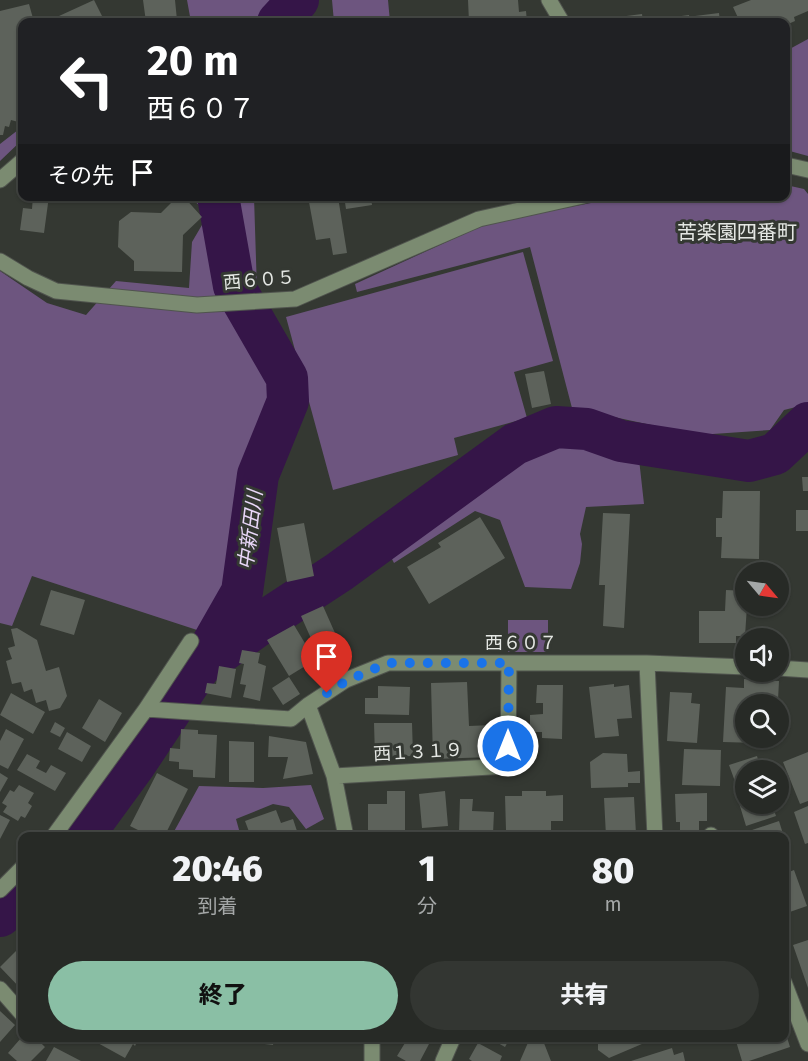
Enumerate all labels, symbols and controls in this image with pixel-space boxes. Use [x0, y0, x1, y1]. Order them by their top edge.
text: 20 m [147, 36, 239, 86]
icon: left [48, 42, 126, 120]
text: 西６０７ [147, 93, 255, 125]
icon: arrive [126, 156, 159, 189]
text: その先 [48, 162, 114, 189]
district label: 苦楽園四番町 [677, 220, 797, 244]
street label: 西６０５ [222, 266, 296, 294]
water label: 中新田川 [233, 487, 267, 571]
north arrow [735, 562, 789, 616]
map controls [735, 562, 789, 814]
button: sound [735, 628, 789, 682]
pin [301, 631, 352, 693]
street label: 西６０７ [485, 632, 557, 654]
icon: arrive [310, 640, 343, 673]
button: search [735, 694, 789, 748]
position arrow [476, 714, 540, 778]
street label: 西１３１９ [372, 739, 464, 765]
button: layers [735, 760, 789, 814]
text: 20:46 [173, 847, 263, 891]
text: 1 [419, 847, 436, 891]
text: 80 [592, 849, 634, 893]
text: m [604, 892, 622, 916]
text: 到着 [198, 894, 238, 918]
text: 分 [417, 894, 437, 918]
button: 終了 [48, 961, 398, 1030]
button: 共有 [410, 961, 759, 1030]

